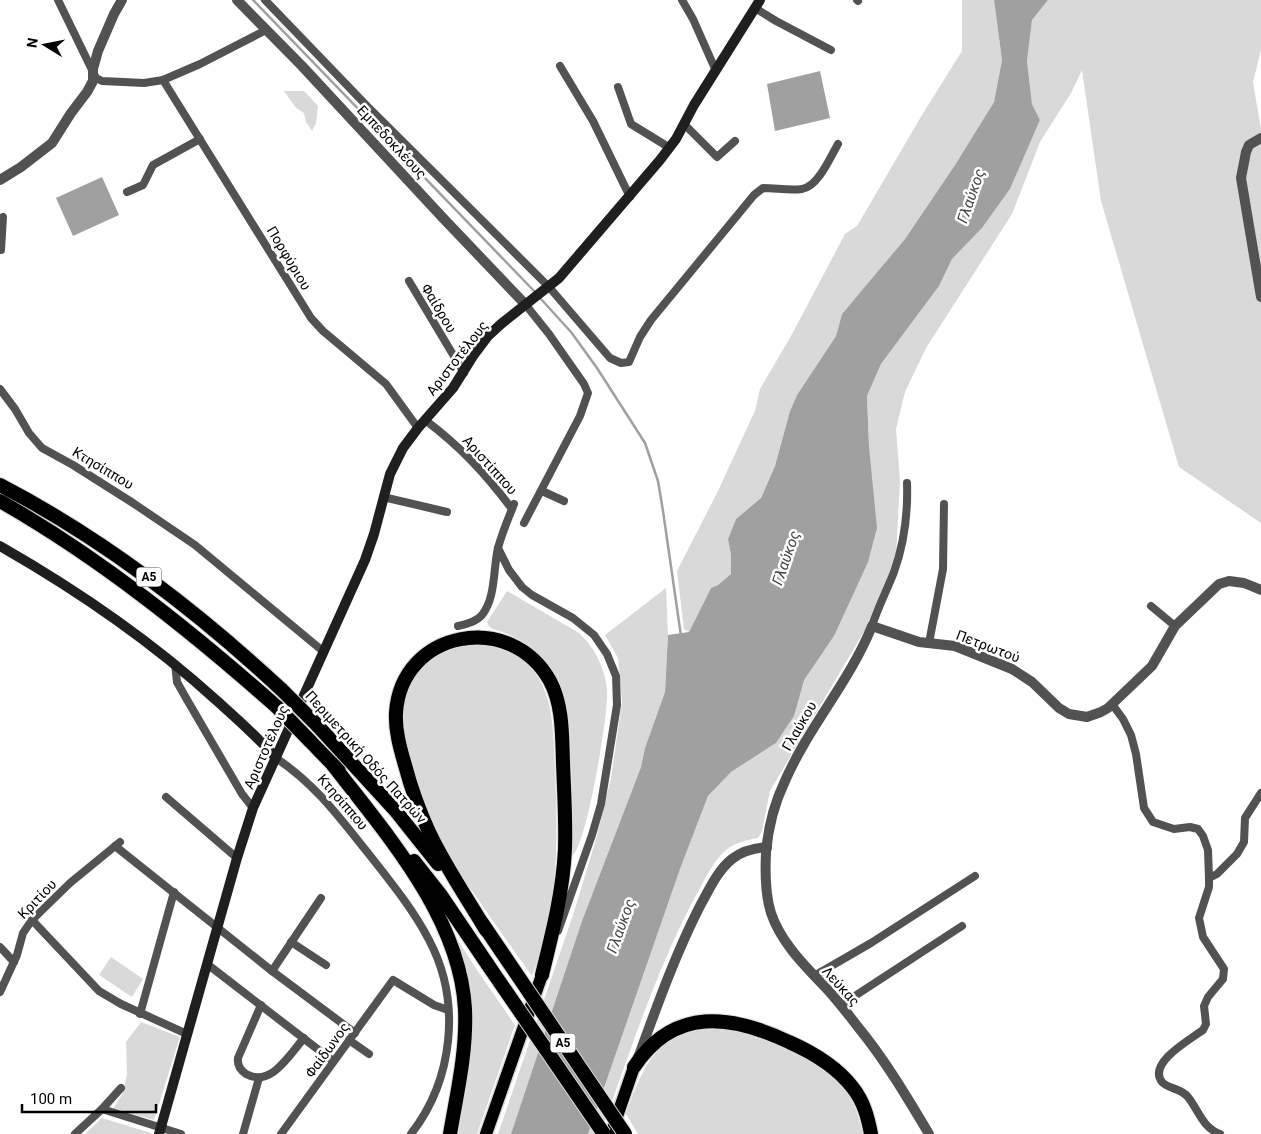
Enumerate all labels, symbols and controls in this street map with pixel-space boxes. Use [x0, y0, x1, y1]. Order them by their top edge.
north arrow [20, 20, 70, 70]
text: N [23, 36, 41, 49]
street label: Εμπεδοκλέους [354, 102, 430, 182]
water label: Γλαύκος [953, 166, 989, 226]
street label: Πορφύριου [263, 223, 314, 293]
street label: Φαίδρου [418, 281, 460, 335]
street label: Αριστοτέλους [423, 318, 491, 398]
street label: Αριστίππου [459, 432, 521, 498]
street label: Κτησίππου [70, 444, 136, 492]
water label: Γλαύκος [768, 528, 804, 588]
road number: Α5 [136, 568, 162, 586]
street label: Πετρωτού [954, 627, 1022, 665]
street label: Περιμετρική Οδός Πατρών [302, 688, 430, 827]
street label: Γλαύκου [778, 698, 820, 754]
street label: Αριστοτέλους [240, 703, 292, 791]
street label: Κτησίππου [315, 771, 371, 833]
street label: Κριτίου [14, 876, 60, 922]
water label: Γλαύκος [603, 896, 639, 956]
street label: Λεύκας [819, 963, 863, 1009]
street label: Φαίδωνος [302, 1019, 352, 1081]
road number: Α5 [550, 1034, 576, 1052]
scale bar [22, 1082, 156, 1114]
text: 100 m [30, 1090, 72, 1108]

